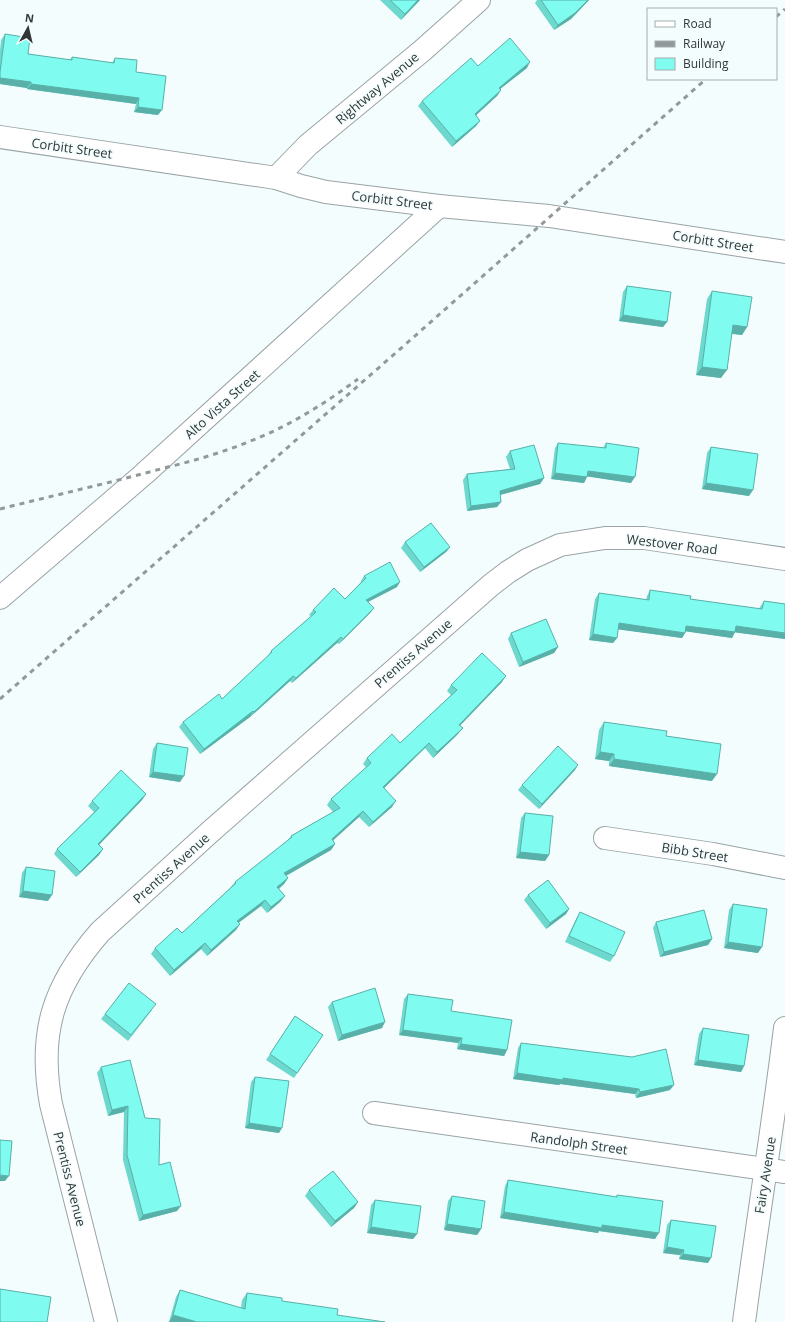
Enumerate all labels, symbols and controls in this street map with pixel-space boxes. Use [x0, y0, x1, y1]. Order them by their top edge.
north arrow [8, 8, 48, 48]
legend [647, 8, 777, 80]
text: N [24, 10, 35, 26]
text: Road [683, 15, 712, 32]
text: Railway [683, 35, 726, 52]
street label: Rightway Avenue [332, 48, 422, 128]
text: Building [683, 55, 729, 72]
street label: Corbitt Street [30, 133, 114, 163]
street label: Corbitt Street [350, 186, 434, 214]
street label: Corbitt Street [671, 226, 755, 256]
street label: Alto Vista Street [180, 365, 264, 443]
street label: Westover Road [626, 529, 718, 559]
street label: Prentiss Avenue [370, 614, 456, 692]
street label: Prentiss Avenue [129, 829, 213, 907]
street label: Bibb Street [660, 838, 730, 866]
street label: Randolph Street [529, 1127, 629, 1159]
street label: Prentiss Avenue [49, 1130, 91, 1228]
street label: Fairy Avenue [750, 1135, 780, 1215]

